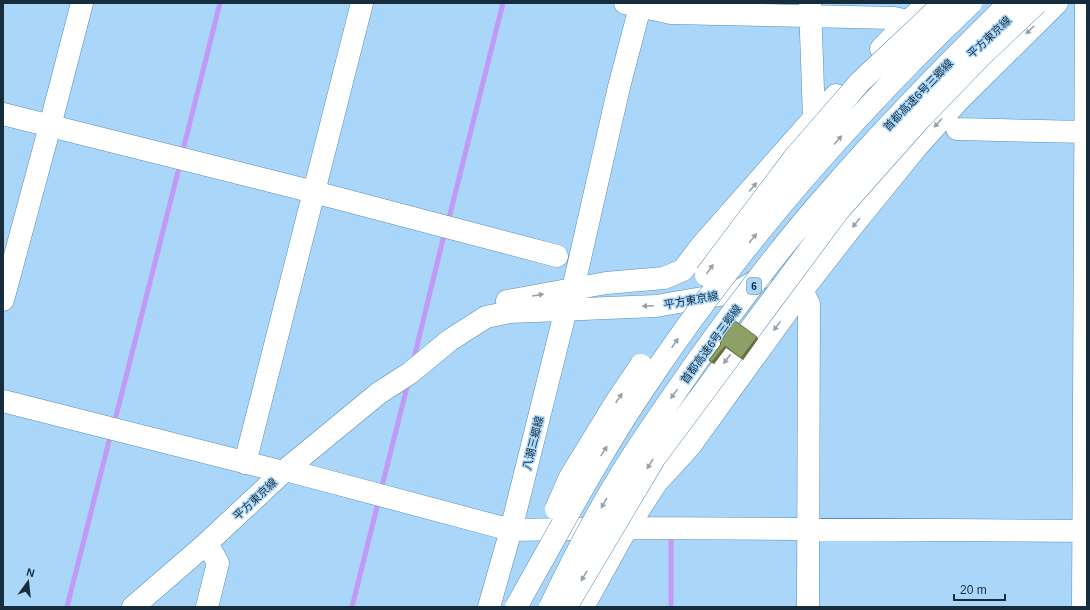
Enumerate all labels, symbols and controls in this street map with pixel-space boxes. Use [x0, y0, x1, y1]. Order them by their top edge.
street label: 平方東京線 [965, 14, 1013, 60]
one-way arrow [1025, 25, 1035, 35]
street label: 首都高速6号三郷線 [881, 57, 955, 133]
one-way arrow [934, 118, 943, 128]
one-way arrow [833, 135, 843, 145]
one-way arrow [748, 183, 757, 192]
one-way arrow [851, 218, 860, 228]
one-way arrow [748, 233, 757, 244]
one-way arrow [706, 263, 715, 274]
road number: 6 [747, 278, 761, 294]
street label: 平方東京線 [663, 289, 719, 311]
one-way arrow [532, 292, 544, 298]
street label: 首都高速6号三郷線 [678, 302, 744, 386]
one-way arrow [642, 303, 654, 310]
one-way arrow [772, 321, 781, 332]
one-way arrow [671, 337, 679, 348]
one-way arrow [723, 354, 732, 365]
one-way arrow [670, 388, 678, 399]
one-way arrow [615, 392, 623, 403]
street label: 八潮三郷線 [521, 415, 545, 471]
one-way arrow [600, 445, 607, 457]
one-way arrow [647, 458, 654, 470]
street label: 平方東京線 [231, 476, 279, 522]
one-way arrow [601, 497, 608, 509]
north arrow [8, 562, 48, 602]
text: N [25, 566, 36, 579]
one-way arrow [580, 570, 587, 582]
scale bar [954, 576, 1005, 602]
text: 20 m [960, 583, 987, 597]

